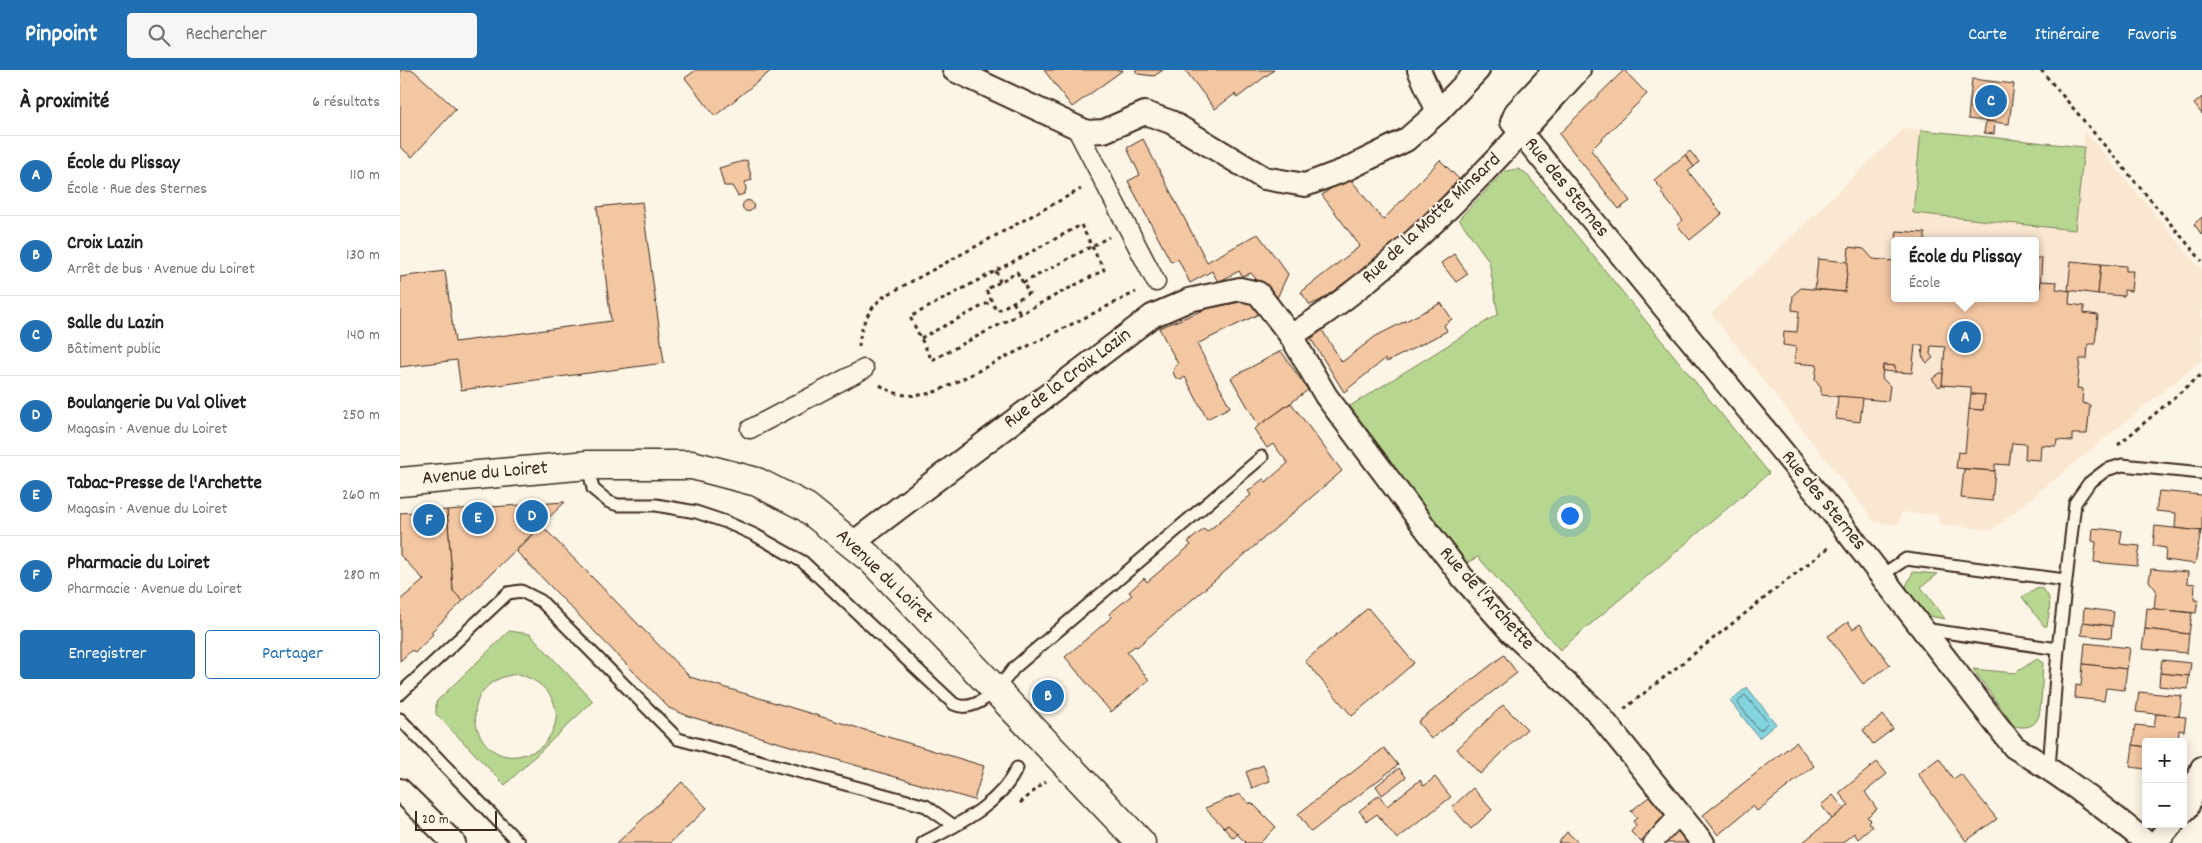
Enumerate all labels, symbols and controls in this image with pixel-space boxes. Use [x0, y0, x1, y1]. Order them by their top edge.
search box [127, 13, 477, 58]
text: Pinpoint [25, 18, 97, 52]
icon: search [145, 21, 173, 49]
text: Rechercher [185, 22, 267, 49]
text: Carte [1968, 23, 2007, 48]
text: Itinéraire [2035, 23, 2099, 48]
text: Favoris [2127, 23, 2177, 48]
pin: C [1975, 82, 2007, 120]
text: À proximité [20, 88, 109, 118]
text: 6 résultats [312, 91, 380, 114]
street label: Rue des Sternes [1517, 132, 1615, 244]
street label: Rue de la Motte Minsard [1356, 147, 1508, 291]
text: École du Plissay [67, 151, 180, 178]
text: A [32, 164, 40, 187]
text: 110 m [350, 164, 380, 187]
text: École · Rue des Sternes [67, 178, 207, 201]
text: Croix Lazin [67, 231, 143, 258]
popup [1891, 237, 2039, 302]
text: B [32, 244, 40, 267]
text: 130 m [346, 244, 380, 267]
text: École du Plissay [1909, 245, 2021, 272]
text: Arrêt de bus · Avenue du Loiret [67, 258, 255, 281]
text: École [1909, 272, 1940, 295]
text: Salle du Lazin [67, 311, 164, 338]
pin: A [1949, 318, 1981, 356]
street label: Rue de la Croix Lazin [998, 322, 1138, 436]
text: C [32, 324, 40, 347]
text: 140 m [346, 324, 380, 347]
text: Bâtiment public [67, 338, 161, 361]
text: Boulangerie Du Val Olivet [67, 391, 246, 418]
text: D [32, 404, 40, 427]
text: 250 m [342, 404, 380, 427]
text: Magasin · Avenue du Loiret [67, 418, 227, 441]
street label: Rue des Sternes [1774, 445, 1872, 557]
street label: Avenue du Loiret [421, 455, 549, 493]
text: Tabac-Presse de l'Archette [67, 471, 262, 498]
text: E [32, 484, 40, 507]
text: 260 m [342, 484, 380, 507]
pin: D [516, 497, 548, 535]
text: Magasin · Avenue du Loiret [67, 498, 227, 521]
pin: E [462, 499, 494, 537]
pin: F [413, 501, 445, 539]
your location [1557, 503, 1583, 529]
street label: Avenue du Loiret [829, 523, 939, 631]
street label: Rue de l'Archette [1432, 541, 1540, 657]
text: Pharmacie du Loiret [67, 551, 210, 578]
text: F [32, 564, 40, 587]
text: 280 m [343, 564, 380, 587]
text: Pharmacie · Avenue du Loiret [67, 578, 242, 601]
button: Enregistrer [20, 630, 195, 679]
button: Partager [205, 630, 380, 679]
pin: B [1032, 677, 1064, 715]
map controls [2142, 738, 2187, 828]
button: + [2142, 738, 2187, 783]
button: − [2142, 783, 2187, 828]
scale bar [415, 808, 498, 831]
text: 20 m [422, 810, 449, 830]

